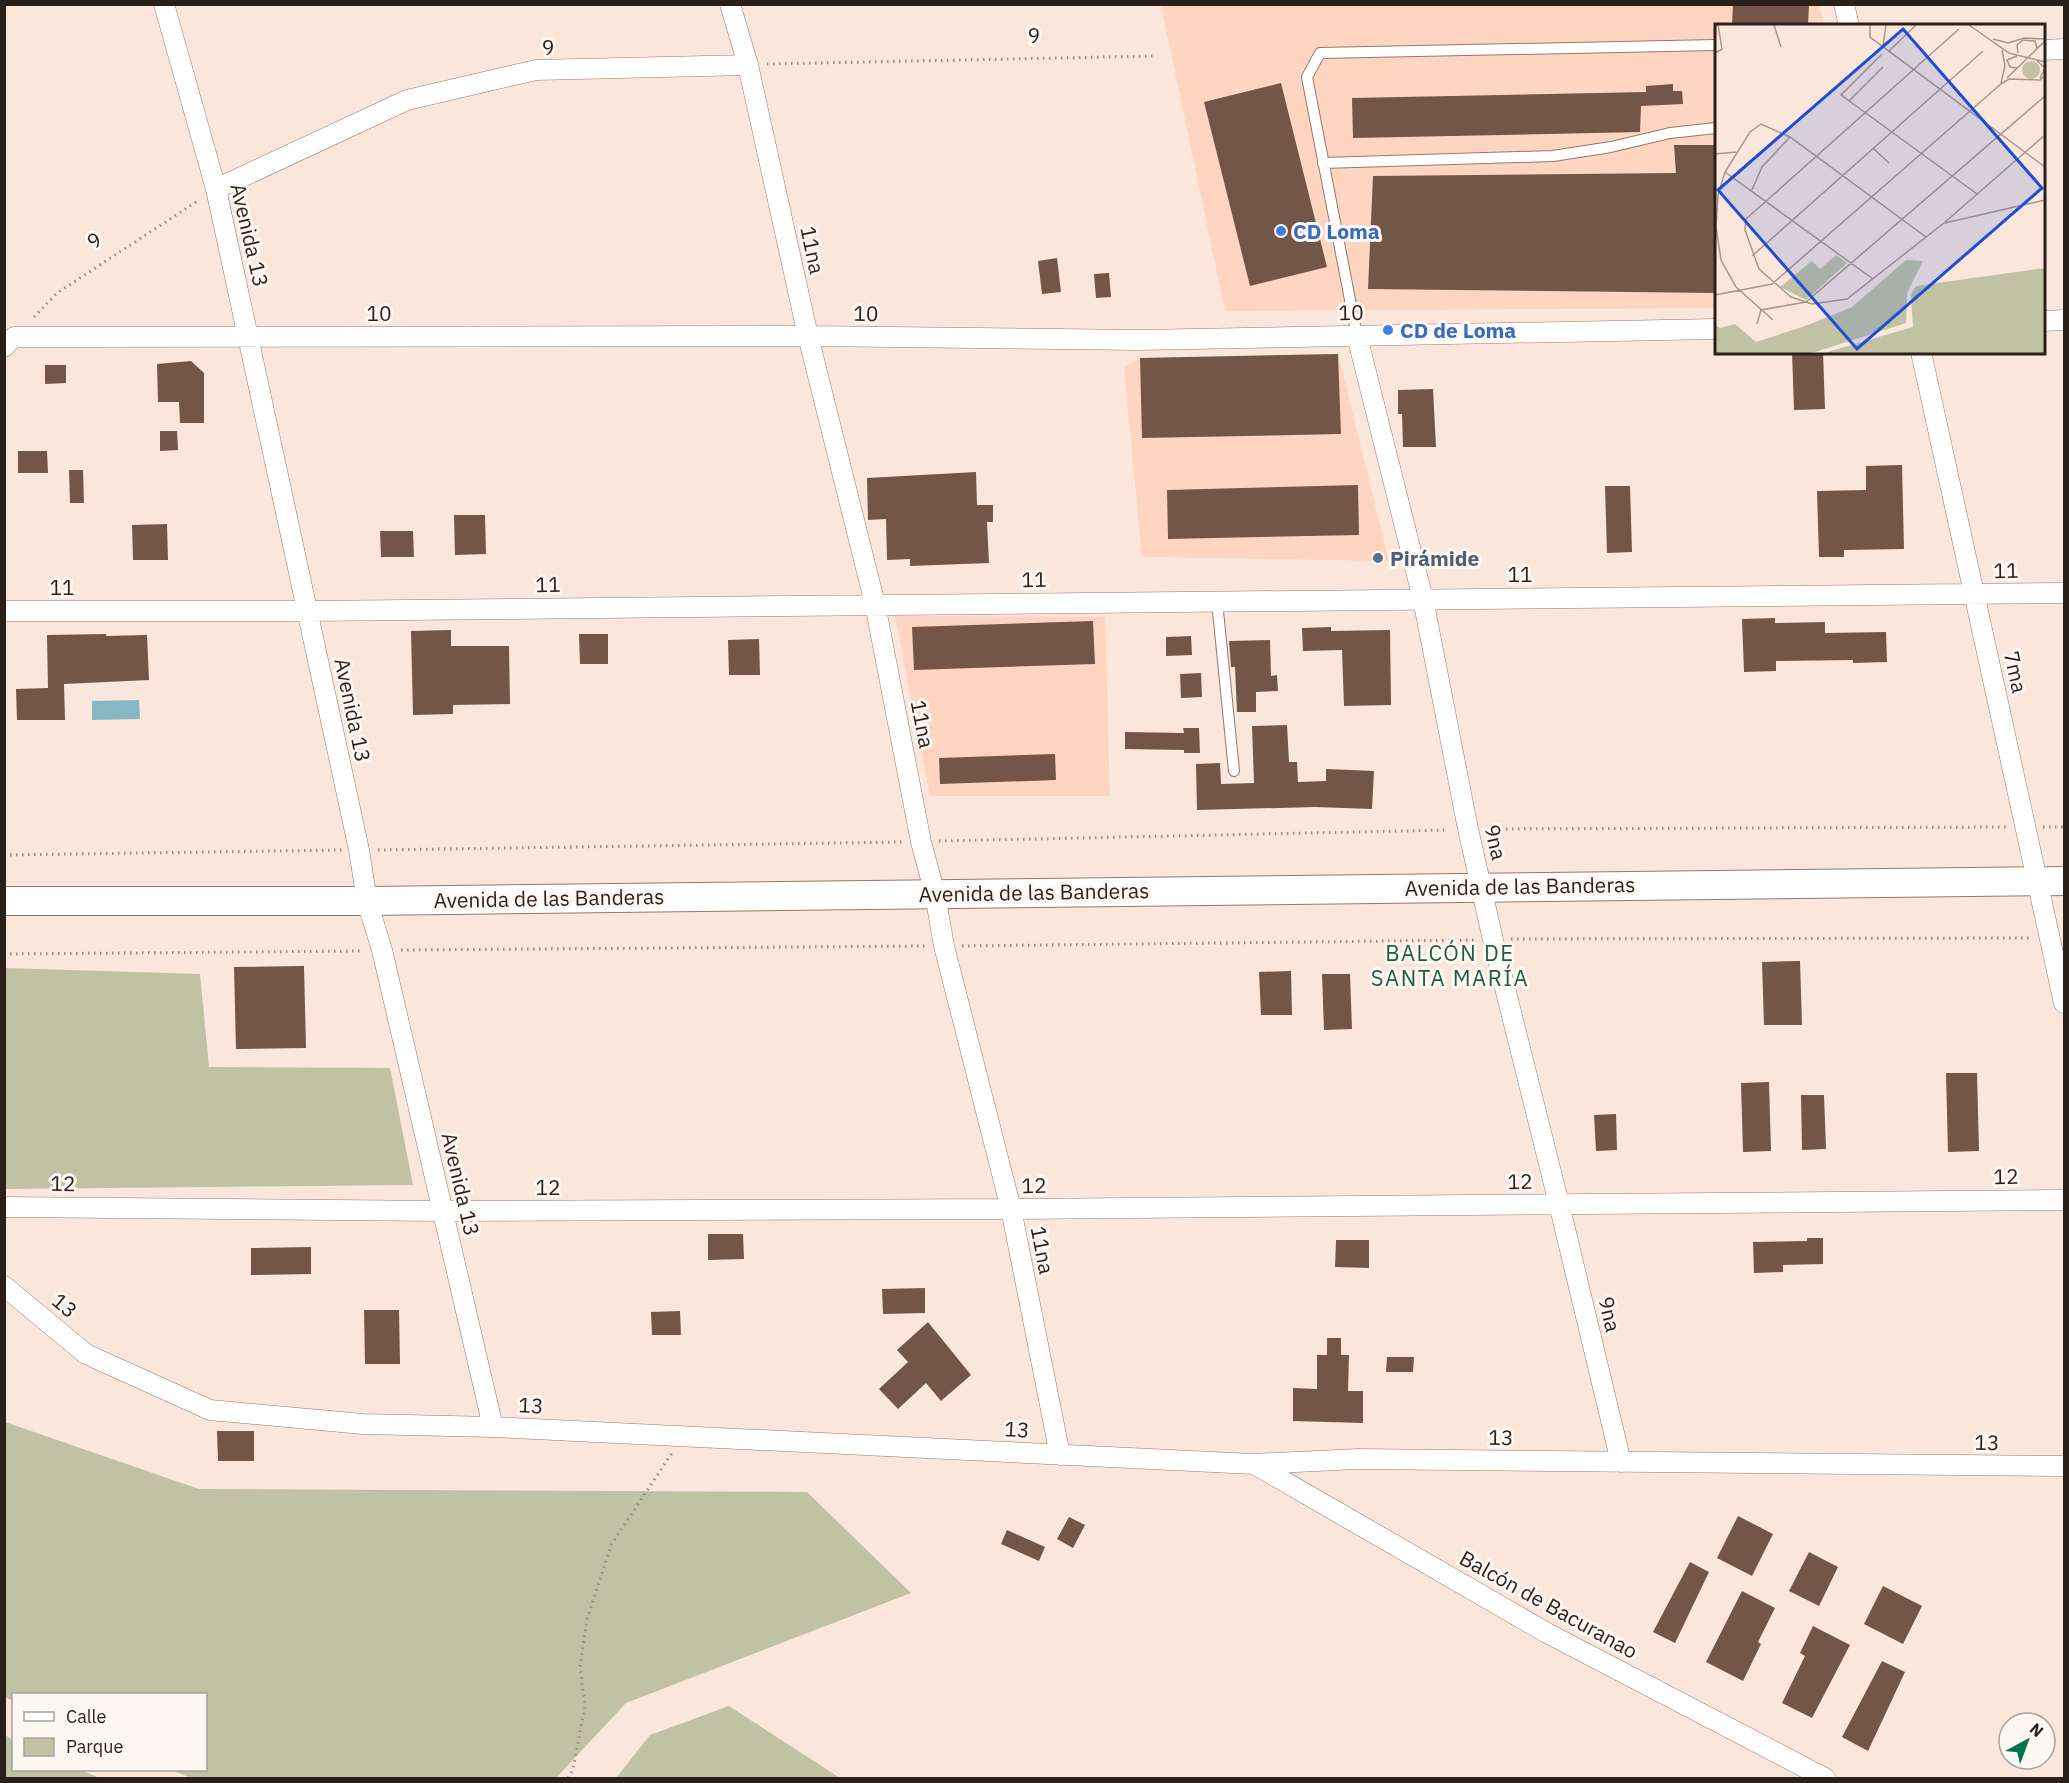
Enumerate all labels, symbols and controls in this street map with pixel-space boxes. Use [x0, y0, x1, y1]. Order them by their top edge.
street label: 9 [1027, 21, 1041, 49]
inset map [1715, 24, 2045, 354]
street label: 9 [541, 33, 555, 61]
street label: Avenida 13 [224, 180, 276, 290]
place label: CD Loma [1293, 217, 1380, 245]
street label: 11na [794, 223, 832, 277]
marker: CD Loma [1274, 224, 1288, 238]
street label: 9 [81, 225, 107, 255]
street label: 10 [1338, 298, 1364, 326]
street label: 10 [366, 299, 392, 327]
street label: 10 [853, 299, 879, 327]
place label: CD de Loma [1400, 316, 1516, 344]
marker: CD de Loma [1381, 323, 1395, 337]
place label: Pirámide [1390, 544, 1479, 572]
marker: Pirámide [1371, 551, 1385, 565]
street label: 11 [1993, 556, 2019, 584]
street label: 11 [1507, 560, 1533, 588]
street label: 11 [1021, 565, 1047, 593]
street label: 11 [535, 570, 561, 598]
street label: 11 [49, 573, 75, 601]
street label: 7ma [1998, 648, 2034, 696]
street label: Avenida 13 [328, 656, 378, 764]
street label: 11na [905, 698, 941, 750]
street label: 9na [1478, 821, 1514, 863]
street label: Avenida de las Banderas [1404, 870, 1636, 902]
street label: Avenida de las Banderas [918, 876, 1150, 908]
street label: Avenida de las Banderas [433, 882, 665, 914]
district label: BALCÓN DE SANTA MARÍA [1371, 938, 1529, 992]
street label: Avenida 13 [435, 1129, 487, 1239]
street label: 12 [1993, 1162, 2019, 1190]
street label: 12 [1507, 1167, 1533, 1195]
street label: 12 [50, 1169, 76, 1197]
street label: 12 [1021, 1171, 1047, 1199]
street label: 12 [535, 1173, 561, 1201]
street label: 11na [1025, 1224, 1061, 1276]
street label: 13 [46, 1286, 84, 1324]
street label: 9na [1592, 1293, 1628, 1335]
street label: 13 [518, 1390, 544, 1420]
street label: 13 [1004, 1414, 1030, 1444]
street label: 13 [1488, 1423, 1514, 1451]
street label: 13 [1974, 1428, 2000, 1456]
street label: Balcón de Bacuranao [1455, 1543, 1643, 1665]
legend [12, 1693, 207, 1771]
text: Calle [66, 1705, 106, 1728]
north arrow [1997, 1711, 2057, 1771]
text: N [2026, 1718, 2048, 1741]
text: Parque [66, 1735, 124, 1758]

